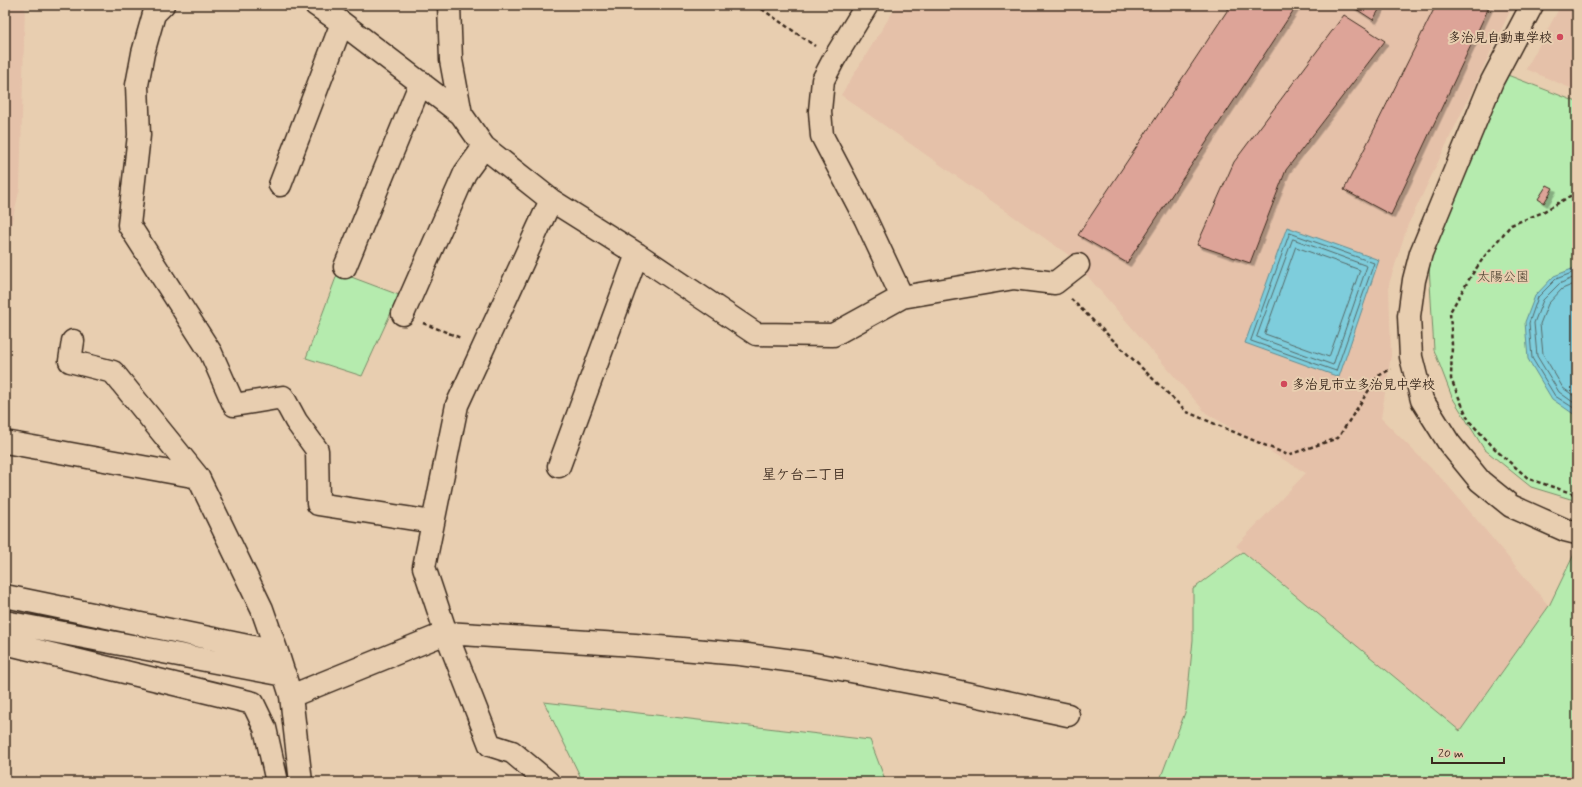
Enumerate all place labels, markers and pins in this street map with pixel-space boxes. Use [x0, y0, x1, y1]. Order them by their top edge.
place label: 多治見自動車学校 [1448, 30, 1552, 47]
marker: 多治見自動車学校 [1555, 32, 1565, 42]
place label: 多治見市立多治見中学校 [1292, 377, 1435, 394]
marker: 多治見市立多治見中学校 [1279, 379, 1289, 389]

